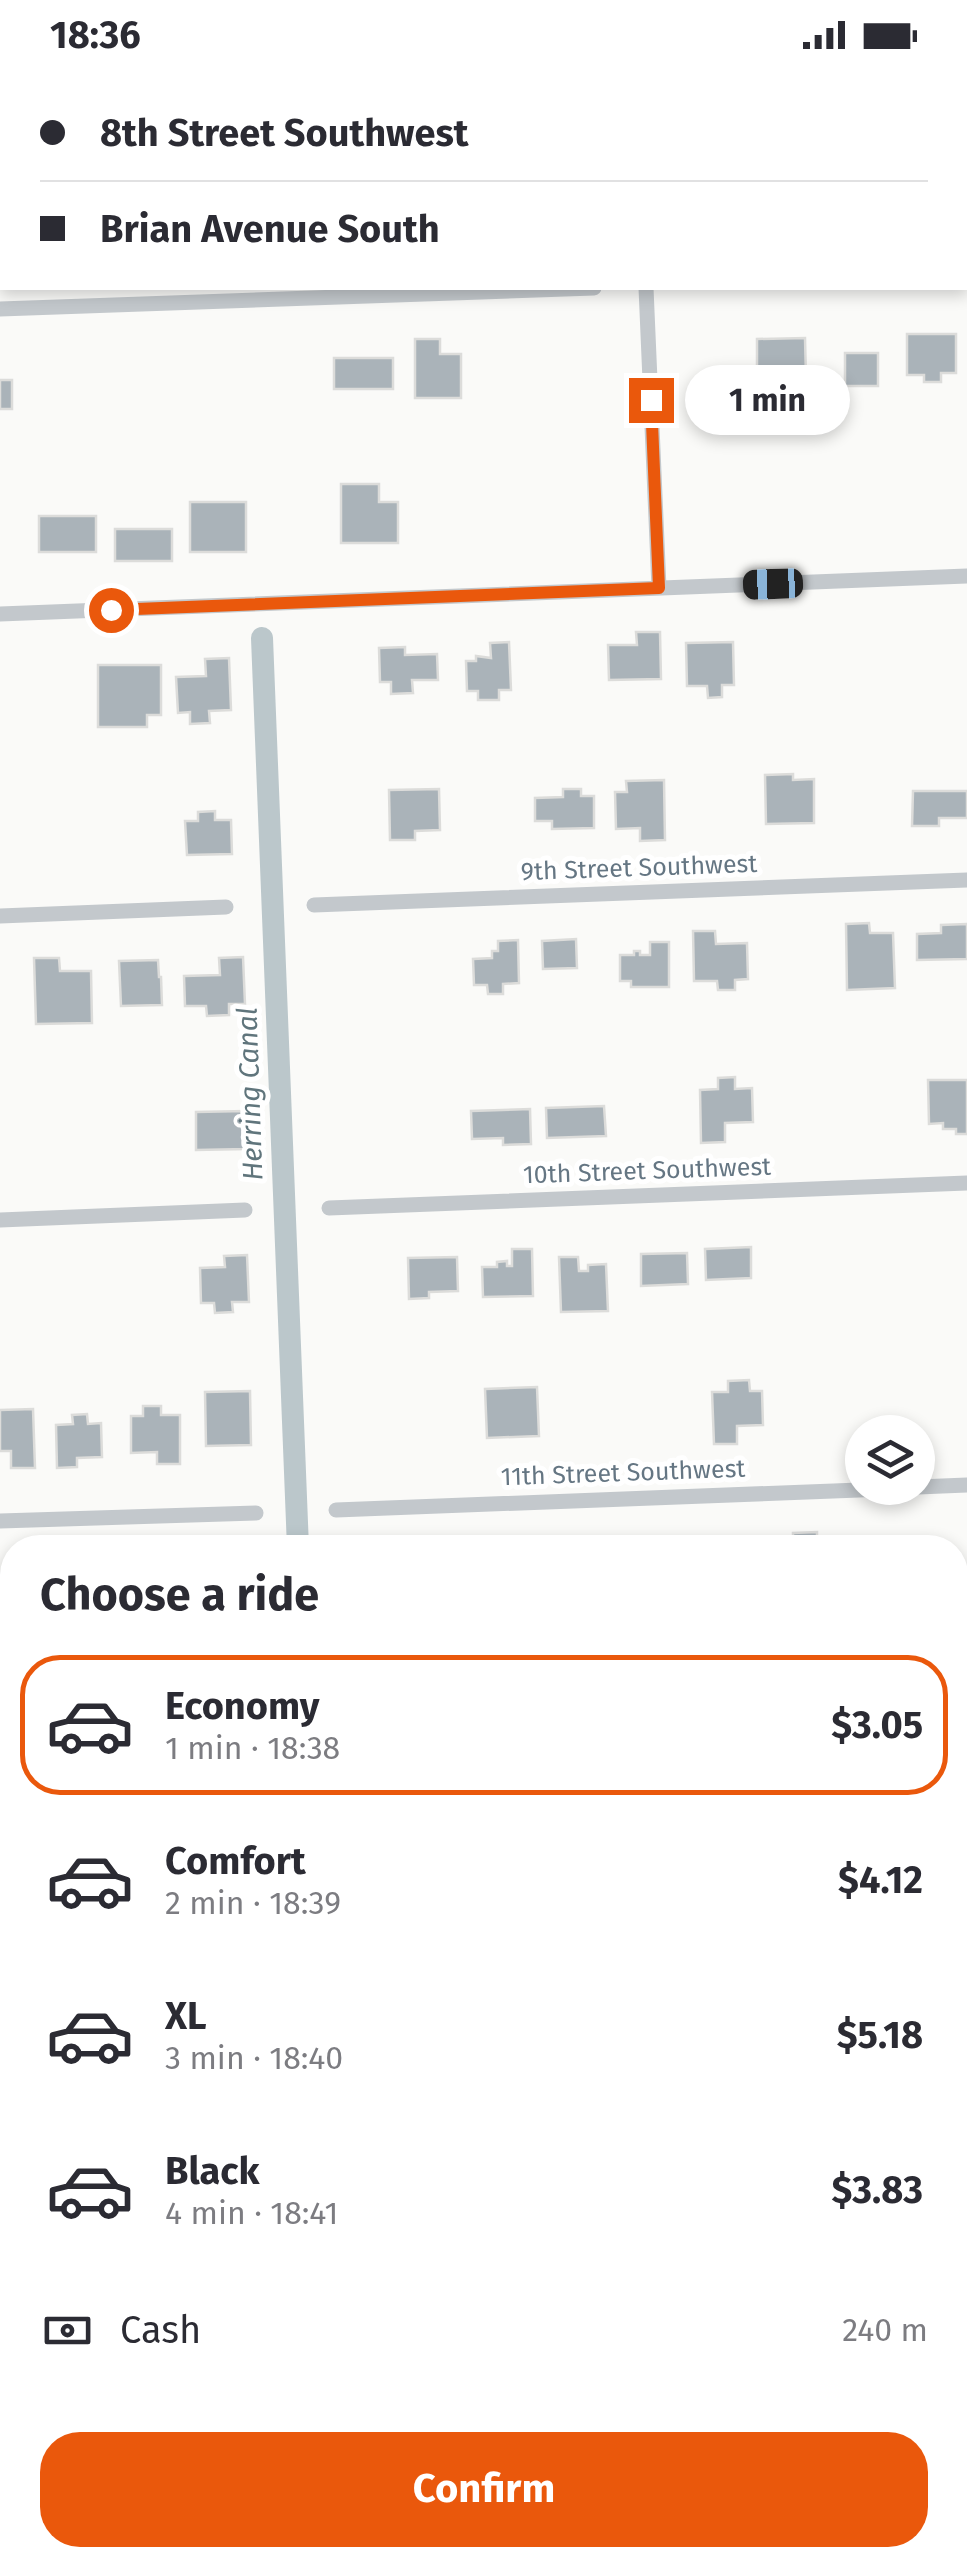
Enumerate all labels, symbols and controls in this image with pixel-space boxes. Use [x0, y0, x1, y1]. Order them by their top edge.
text: 18:36 [50, 12, 141, 58]
text: 8th Street Southwest [100, 110, 469, 156]
text: Brian Avenue South [100, 206, 440, 252]
callout: 1 min [686, 365, 851, 435]
route end [629, 378, 674, 423]
text: 1 min [729, 381, 806, 419]
car [742, 568, 804, 600]
route start [89, 588, 134, 633]
street label: 9th Street Southwest [520, 849, 759, 887]
water label: Herring Canal [230, 1007, 270, 1181]
street label: 10th Street Southwest [522, 1152, 773, 1190]
map controls [845, 1415, 935, 1505]
button: layers [845, 1415, 935, 1505]
street label: 11th Street Southwest [500, 1454, 747, 1492]
text: Choose a ride [40, 1568, 319, 1622]
icon: car [45, 1680, 135, 1770]
text: Economy [165, 1683, 320, 1729]
text: $3.05 [831, 1702, 923, 1748]
text: 1 min · 18:38 [165, 1729, 340, 1767]
icon: car [45, 1835, 135, 1925]
text: Comfort [165, 1838, 306, 1884]
text: $4.12 [838, 1857, 923, 1903]
text: 2 min · 18:39 [165, 1884, 341, 1922]
icon: car [45, 1990, 135, 2080]
text: XL [165, 1993, 207, 2039]
text: $5.18 [837, 2012, 923, 2058]
text: 3 min · 18:40 [165, 2039, 343, 2077]
icon: car [45, 2145, 135, 2235]
text: Black [165, 2148, 260, 2194]
text: $3.83 [831, 2167, 923, 2213]
text: 4 min · 18:41 [165, 2194, 338, 2232]
icon: cash [40, 2303, 95, 2358]
text: Cash [120, 2307, 201, 2353]
text: 240 m [842, 2311, 928, 2349]
button: Confirm [40, 2432, 928, 2547]

